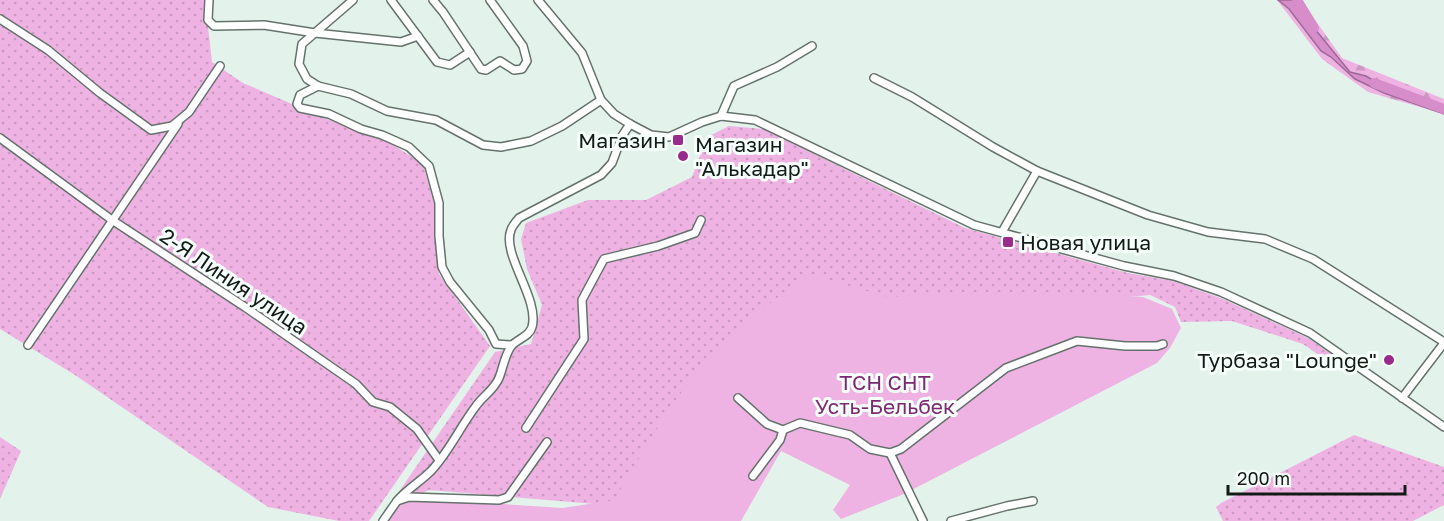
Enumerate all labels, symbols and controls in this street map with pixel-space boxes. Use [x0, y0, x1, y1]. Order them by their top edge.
place label: Магазин [578, 127, 666, 153]
place label: Магазин "Алькадар" [695, 131, 809, 181]
marker: Магазин [671, 133, 685, 147]
marker: Магазин "Алькадар" [676, 149, 690, 163]
street label: 2-Я Линия улица [155, 222, 313, 340]
place label: Новая улица [1020, 229, 1151, 255]
marker: Новая улица [1001, 235, 1015, 249]
place label: Турбаза "Lounge" [1197, 347, 1377, 373]
marker: Турбаза "Lounge" [1382, 353, 1396, 367]
park label: ТСН СНТ Усть-Бельбек [815, 369, 955, 419]
scale bar [1228, 458, 1405, 496]
text: 200 m [1237, 467, 1290, 489]

